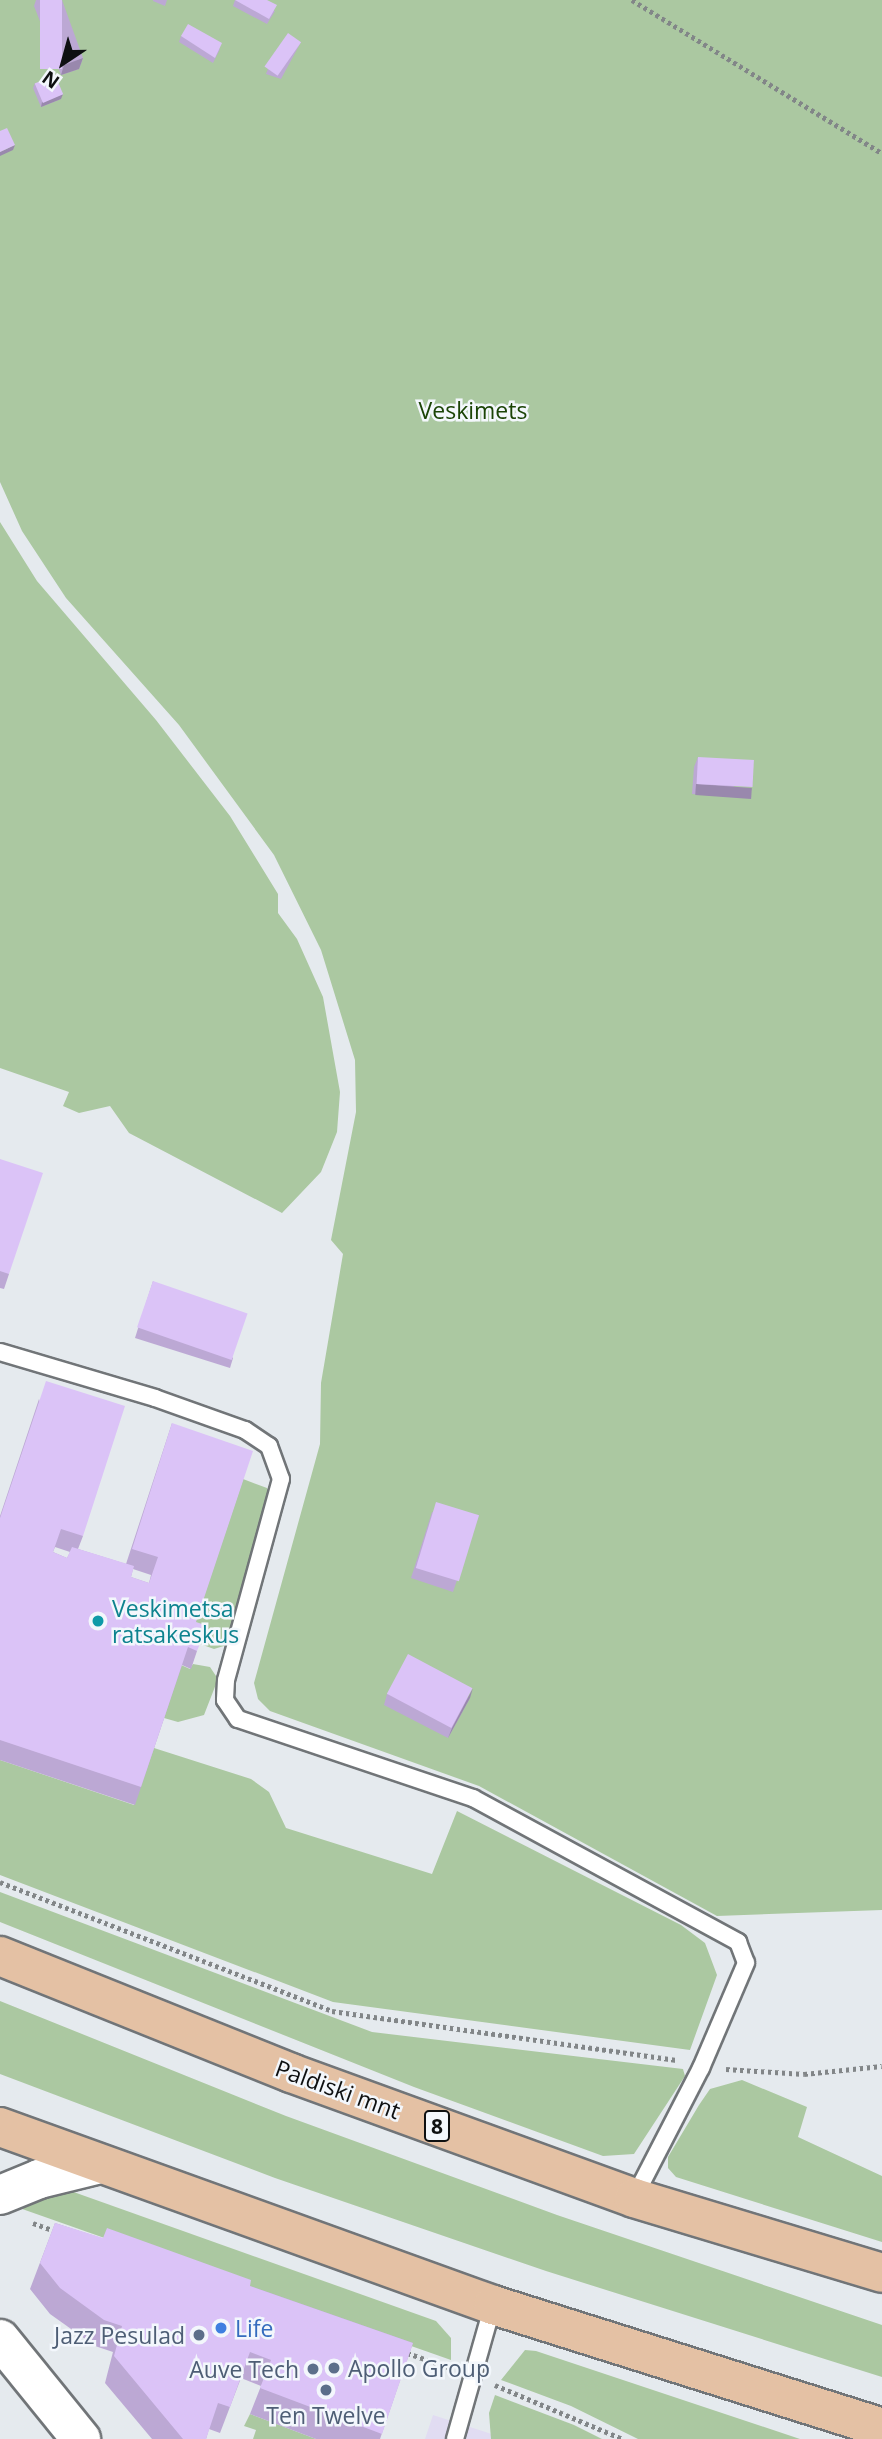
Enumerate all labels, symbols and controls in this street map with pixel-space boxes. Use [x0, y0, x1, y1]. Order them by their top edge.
north arrow [28, 28, 98, 98]
text: N [37, 65, 65, 95]
park label: Veskimets [419, 396, 527, 424]
place label: Veskimetsa ratsakeskus [112, 1594, 239, 1648]
marker: Veskimetsa ratsakeskus [90, 1613, 106, 1629]
street label: Paldiski mnt [272, 2054, 404, 2124]
road number: 8 [423, 2108, 451, 2144]
place label: Life [235, 2314, 273, 2342]
marker: Life [213, 2320, 229, 2336]
place label: Jazz Pesulad [54, 2321, 185, 2349]
marker: Jazz Pesulad [191, 2327, 207, 2343]
place label: Apollo Group [348, 2354, 490, 2382]
place label: Auve Tech [189, 2355, 299, 2383]
marker: Apollo Group [326, 2360, 342, 2376]
marker: Auve Tech [305, 2361, 321, 2377]
marker: Ten Twelve [318, 2382, 334, 2398]
place label: Ten Twelve [266, 2401, 386, 2429]

